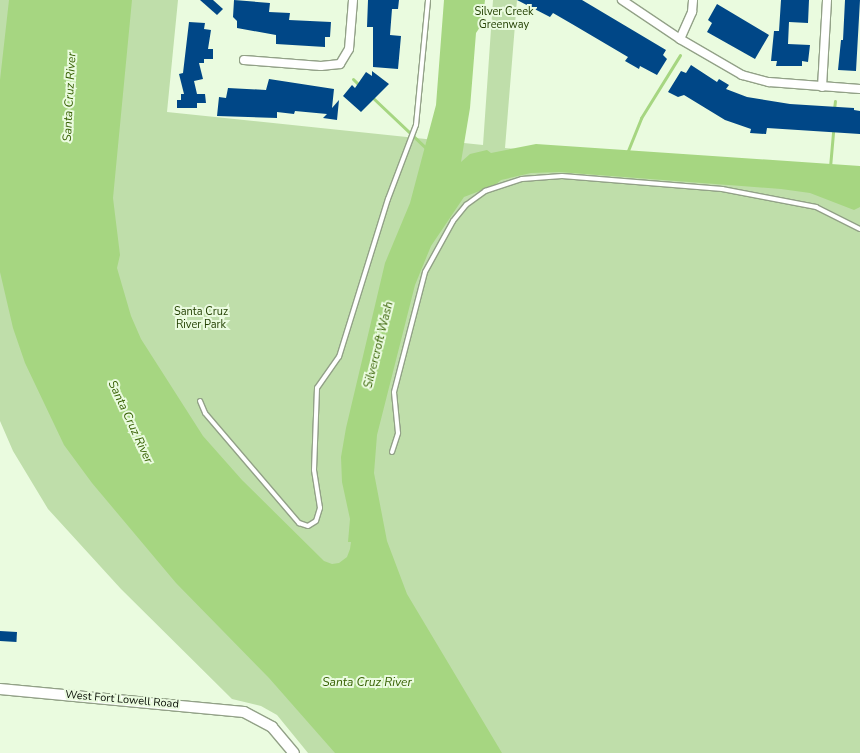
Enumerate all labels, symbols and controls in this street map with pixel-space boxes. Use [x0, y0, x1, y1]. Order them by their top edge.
park label: Silver Creek Greenway [474, 6, 534, 32]
water label: Santa Cruz River [60, 52, 80, 142]
water label: Silvercroft Wash [361, 300, 397, 390]
park label: Santa Cruz River Park [174, 306, 228, 332]
water label: Santa Cruz River [105, 378, 155, 466]
water label: Santa Cruz River [322, 676, 412, 690]
street label: West Fort Lowell Road [65, 688, 179, 712]

